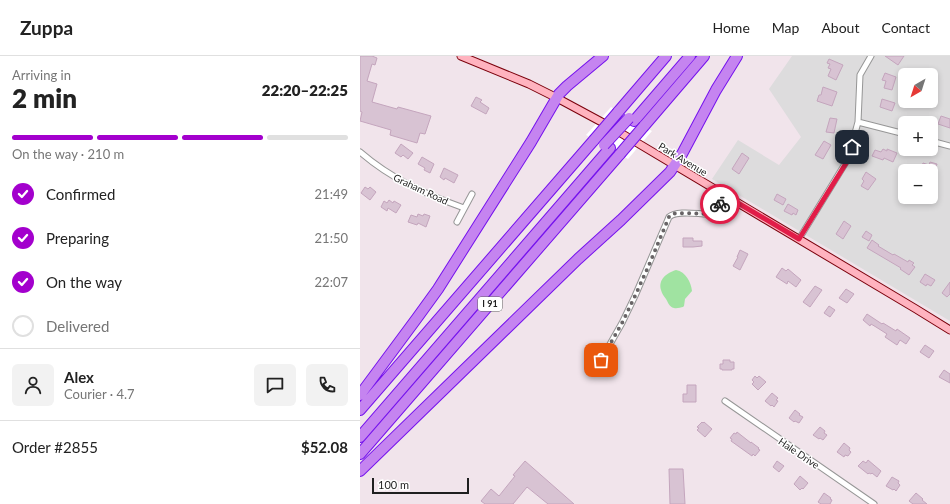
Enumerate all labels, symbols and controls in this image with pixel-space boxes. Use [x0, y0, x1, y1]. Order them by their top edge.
text: Zuppa [20, 16, 73, 39]
text: Home [712, 19, 750, 36]
text: Map [772, 19, 799, 36]
text: About [821, 19, 859, 36]
text: Contact [881, 19, 930, 36]
text: Arriving in [12, 67, 71, 83]
north arrow [898, 68, 938, 108]
map controls [898, 68, 938, 204]
text: 22:20–22:25 [262, 81, 348, 99]
text: 2 min [12, 82, 77, 114]
button: + [898, 116, 938, 156]
pin [835, 130, 869, 164]
icon: home [841, 136, 863, 158]
street label: Park Avenue [656, 140, 710, 178]
text: On the way · 210 m [12, 146, 124, 162]
button: − [898, 164, 938, 204]
street label: Graham Road [392, 171, 450, 207]
icon: check [12, 183, 34, 205]
courier [700, 184, 740, 224]
text: Confirmed [46, 185, 115, 203]
text: 21:49 [315, 186, 348, 202]
icon: bike [709, 193, 731, 215]
icon: check [12, 227, 34, 249]
text: Preparing [46, 229, 109, 247]
text: 21:50 [315, 230, 348, 246]
icon: check [12, 271, 34, 293]
text: On the way [46, 273, 122, 291]
text: 22:07 [315, 274, 348, 290]
road number: I 91 [478, 297, 502, 311]
text: Delivered [46, 317, 109, 335]
pin [584, 343, 618, 377]
icon: bag [590, 349, 612, 371]
button: person [12, 364, 54, 406]
button: chat [254, 364, 296, 406]
button: phone [306, 364, 348, 406]
text: Alex [64, 368, 94, 386]
text: Courier · 4.7 [64, 386, 135, 402]
street label: Hale Drive [776, 435, 822, 471]
text: Order #2855 [12, 438, 98, 456]
text: $52.08 [301, 438, 348, 456]
scale bar [372, 476, 469, 495]
text: 100 m [378, 478, 409, 491]

